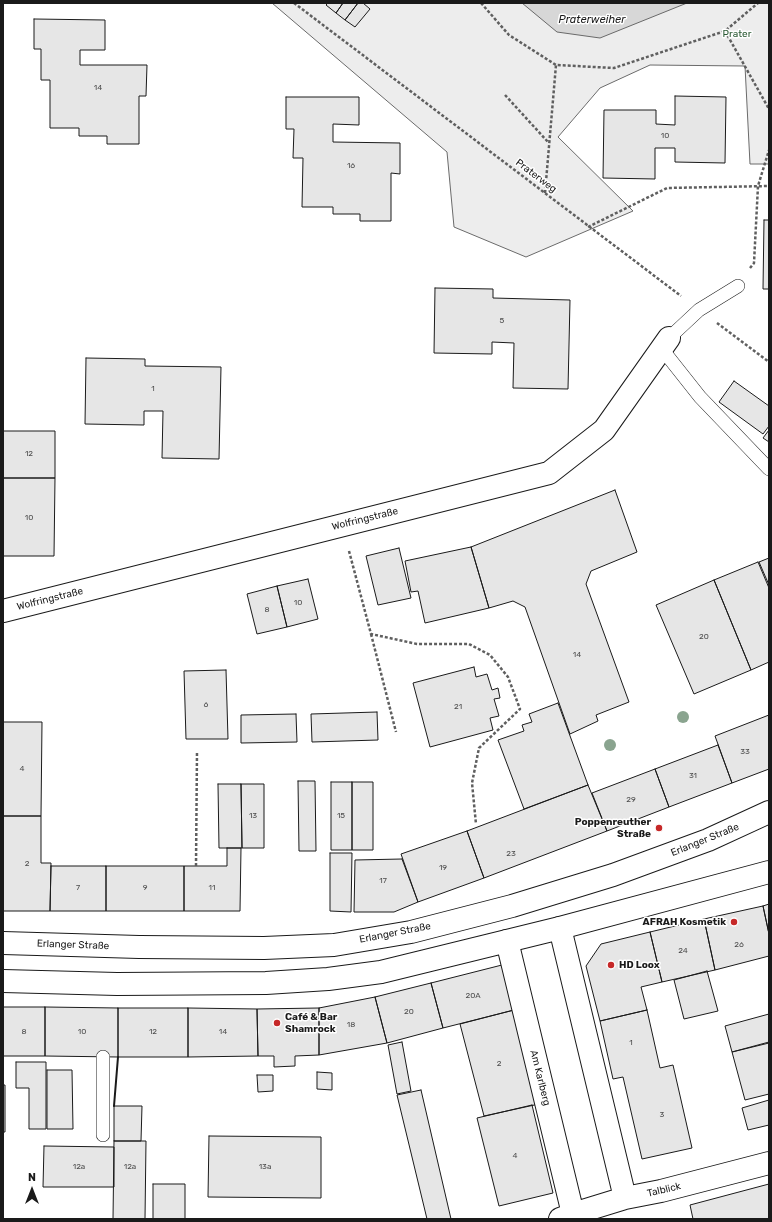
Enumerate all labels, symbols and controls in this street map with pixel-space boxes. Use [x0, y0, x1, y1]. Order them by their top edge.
water label: Praterweiher [559, 13, 625, 27]
park label: Prater [723, 28, 751, 40]
house number: 14 [94, 83, 102, 93]
house number: 10 [661, 131, 669, 141]
street label: Praterweg [513, 157, 559, 195]
house number: 16 [347, 161, 355, 171]
house number: 5 [500, 316, 504, 326]
house number: 1 [151, 384, 155, 394]
house number: 12 [25, 449, 33, 459]
street label: Wolfringstraße [331, 505, 399, 533]
house number: 10 [25, 513, 33, 523]
street label: Wolfringstraße [16, 585, 84, 613]
house number: 10 [294, 598, 302, 608]
house number: 8 [264, 605, 270, 615]
house number: 20 [699, 632, 709, 642]
house number: 14 [573, 650, 581, 660]
house number: 6 [204, 700, 208, 710]
house number: 21 [454, 702, 462, 712]
house number: 33 [740, 747, 750, 757]
house number: 4 [20, 764, 24, 774]
house number: 31 [689, 771, 697, 781]
house number: 29 [626, 795, 636, 805]
house number: 13 [249, 811, 257, 821]
house number: 15 [337, 811, 345, 821]
place label: Poppenreuther Straße [575, 816, 651, 840]
street label: Erlanger Straße [669, 821, 741, 859]
marker: Poppenreuther Straße [654, 823, 664, 833]
house number: 23 [506, 849, 516, 859]
house number: 2 [25, 859, 29, 869]
house number: 19 [439, 863, 447, 873]
house number: 17 [379, 876, 387, 886]
house number: 7 [76, 883, 80, 893]
house number: 9 [143, 883, 147, 893]
house number: 11 [209, 883, 215, 893]
place label: AFRAH Kosmetik [643, 916, 726, 928]
marker: AFRAH Kosmetik [729, 917, 739, 927]
street label: Erlanger Straße [358, 920, 432, 946]
street label: Erlanger Straße [37, 938, 109, 952]
house number: 26 [734, 940, 744, 950]
house number: 24 [678, 946, 688, 956]
place label: HD Loox [619, 959, 660, 971]
marker: HD Loox [606, 960, 616, 970]
house number: 20A [465, 991, 481, 1001]
house number: 20 [404, 1007, 414, 1017]
place label: Café & Bar Shamrock [285, 1011, 337, 1034]
marker: Café & Bar Shamrock [272, 1018, 282, 1028]
house number: 18 [347, 1020, 355, 1030]
house number: 8 [21, 1027, 27, 1037]
house number: 10 [78, 1027, 86, 1037]
house number: 12 [149, 1027, 157, 1037]
house number: 14 [219, 1027, 227, 1037]
house number: 1 [629, 1038, 633, 1048]
street label: Am Karlberg [527, 1049, 553, 1107]
house number: 2 [497, 1059, 501, 1069]
house number: 3 [660, 1110, 664, 1120]
house number: 4 [513, 1151, 517, 1161]
house number: 12a [73, 1162, 85, 1172]
house number: 12a [124, 1162, 136, 1172]
house number: 13a [259, 1162, 271, 1172]
north arrow [12, 1170, 52, 1210]
text: N [28, 1171, 36, 1184]
street label: Talblick [646, 1180, 682, 1200]

